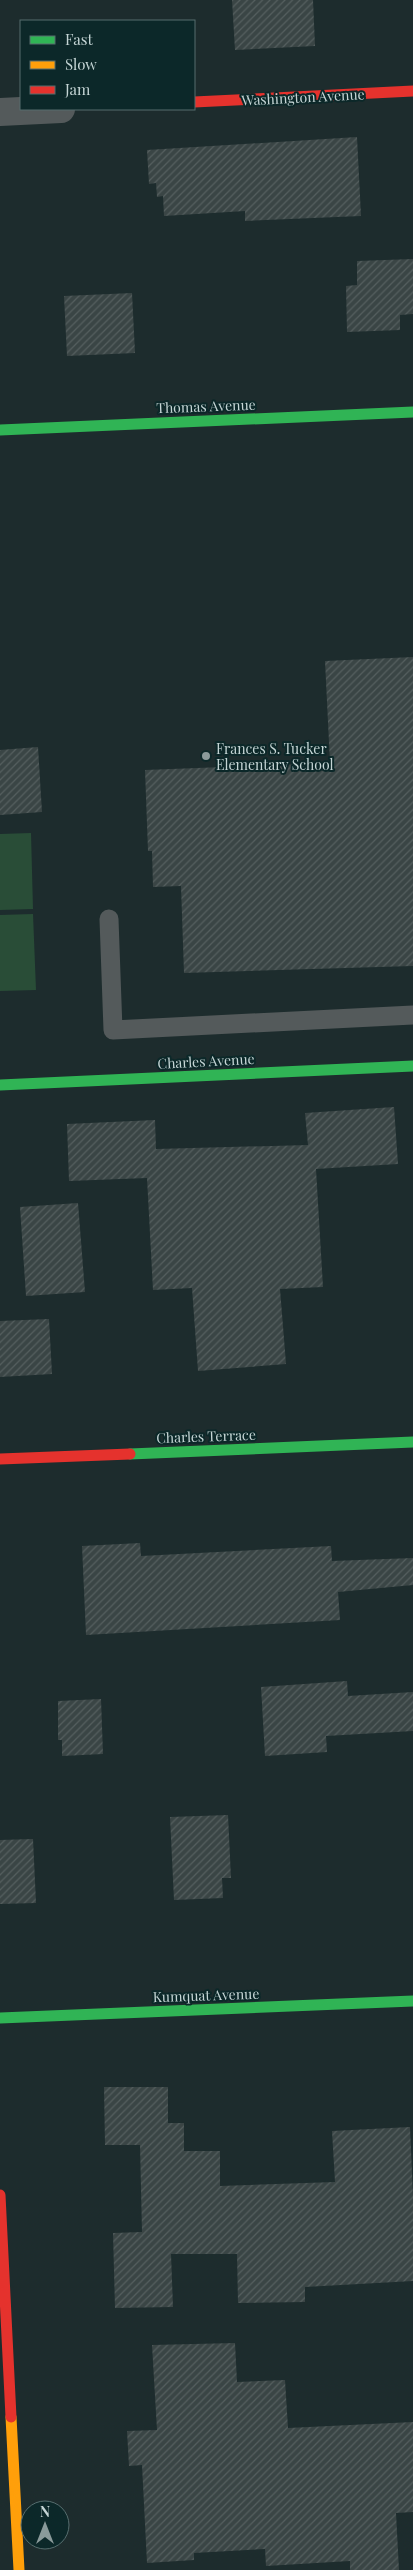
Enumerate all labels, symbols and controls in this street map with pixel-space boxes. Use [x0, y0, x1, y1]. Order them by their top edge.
legend [20, 20, 195, 110]
text: Fast [65, 29, 94, 49]
text: Slow [65, 54, 97, 74]
text: Jam [64, 79, 91, 99]
street label: Washington Avenue [240, 84, 365, 110]
street label: Thomas Avenue [156, 395, 256, 417]
place label: Frances S. Tucker Elementary School [216, 739, 334, 774]
marker: Frances S. Tucker Elementary School [200, 750, 212, 762]
street label: Charles Avenue [157, 1049, 255, 1073]
street label: Charles Terrace [156, 1425, 256, 1447]
street label: Kumquat Avenue [152, 1984, 260, 2006]
north arrow [20, 2500, 70, 2550]
text: N [40, 2502, 50, 2521]

